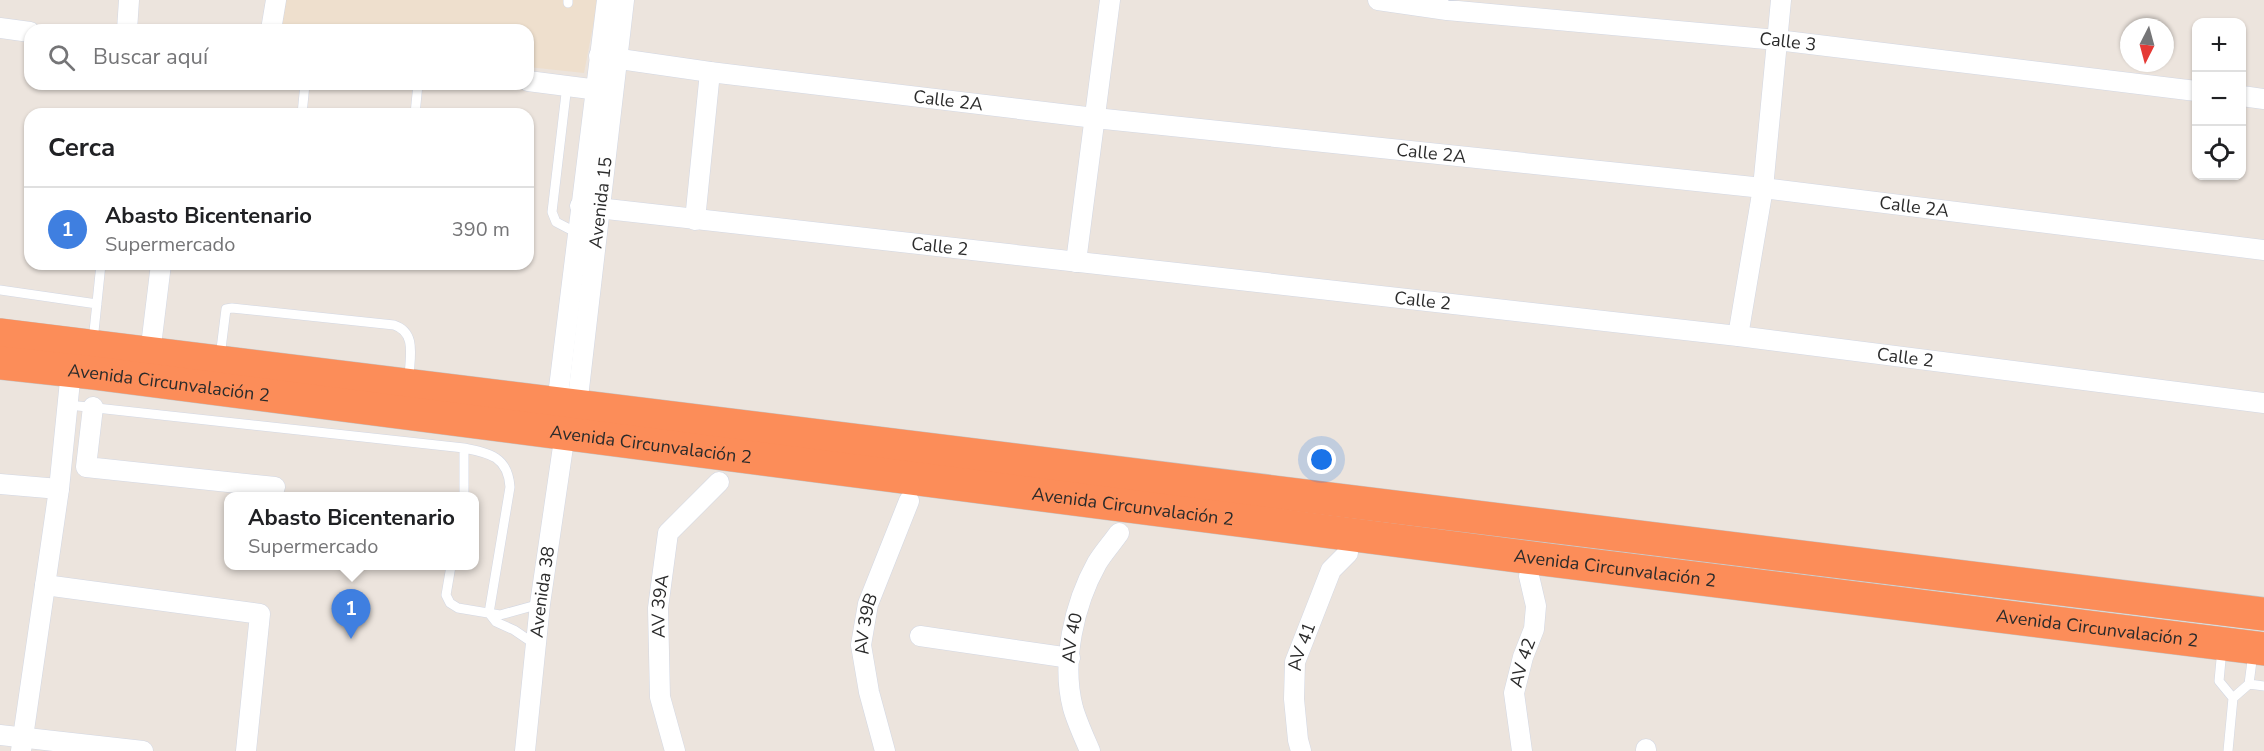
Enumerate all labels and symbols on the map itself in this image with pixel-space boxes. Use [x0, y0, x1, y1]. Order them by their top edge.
north arrow [2120, 18, 2174, 72]
street label: Calle 3 [1758, 26, 1818, 57]
street label: Calle 2A [912, 84, 984, 117]
street label: Calle 2A [1395, 138, 1467, 169]
street label: Avenida 15 [583, 155, 618, 250]
street label: Calle 2A [1878, 191, 1951, 223]
street label: Calle 2 [910, 231, 969, 261]
street label: Calle 2 [1393, 286, 1452, 316]
street label: Calle 2 [1876, 342, 1935, 373]
street label: Avenida Circunvalación 2 [67, 358, 271, 407]
street label: Avenida Circunvalación 2 [548, 420, 753, 469]
your location [1307, 445, 1336, 474]
street label: Avenida Circunvalación 2 [1030, 482, 1235, 531]
street label: Avenida Circunvalación 2 [1513, 544, 1717, 593]
street label: Avenida 38 [525, 545, 560, 639]
street label: AV 39A [646, 573, 674, 638]
street label: AV 39B [849, 589, 883, 657]
pin: 1 [332, 590, 370, 639]
street label: Avenida Circunvalación 2 [1995, 604, 2200, 653]
street label: AV 40 [1057, 610, 1088, 664]
street label: AV 41 [1283, 619, 1321, 671]
street label: AV 42 [1504, 634, 1541, 690]

